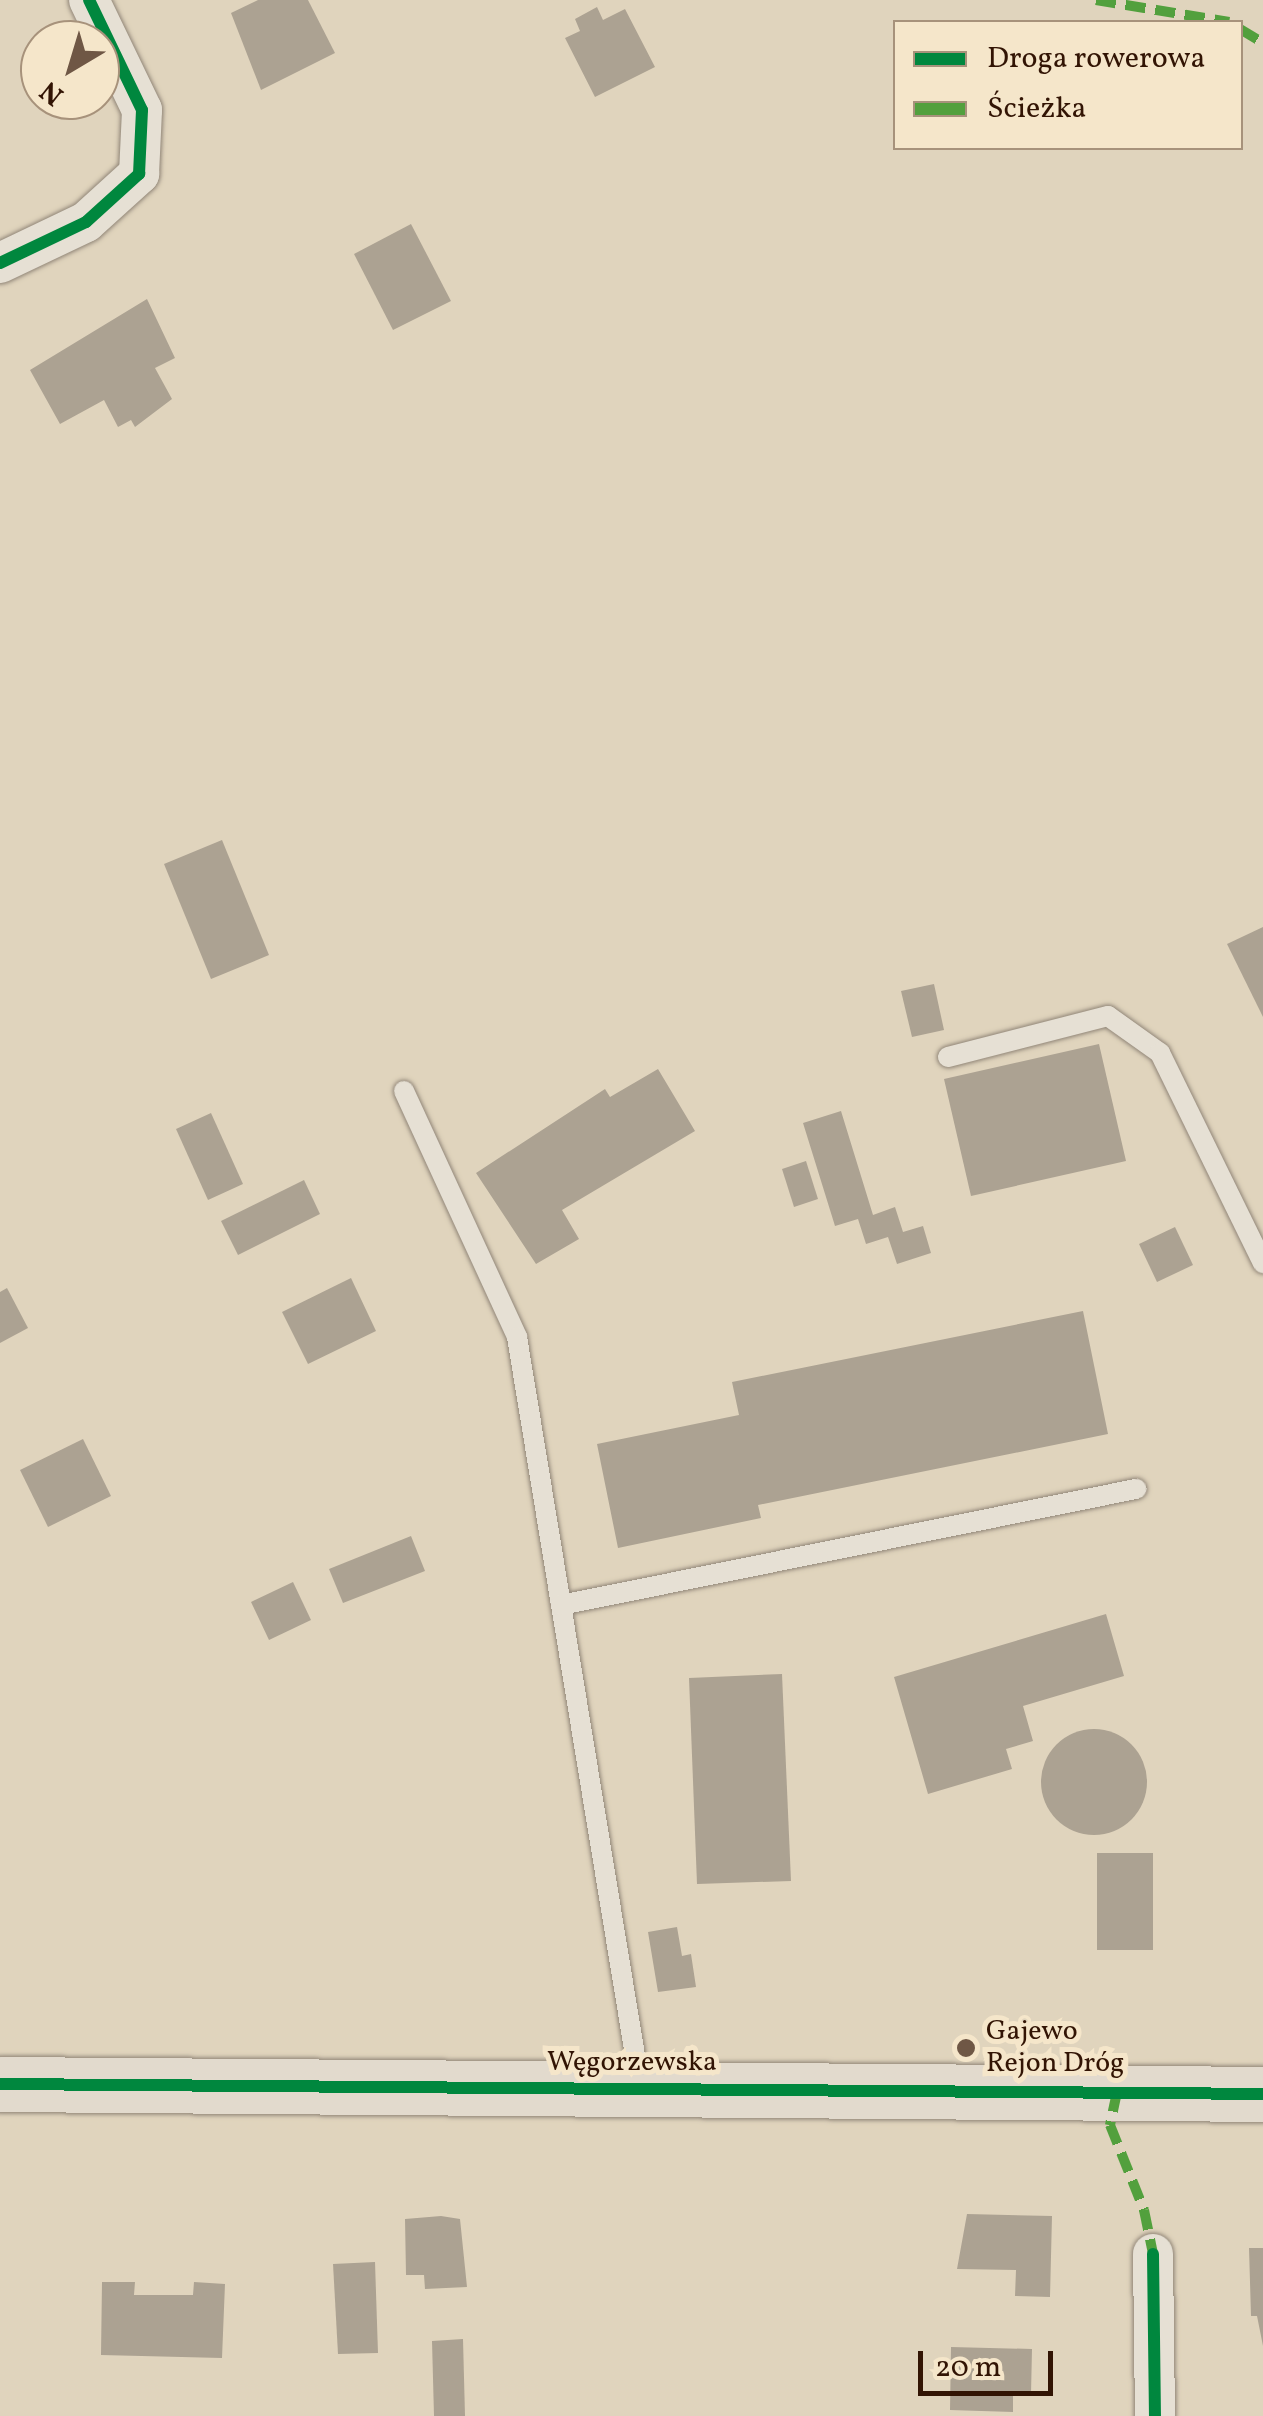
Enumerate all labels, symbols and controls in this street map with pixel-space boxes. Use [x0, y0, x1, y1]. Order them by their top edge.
north arrow [20, 20, 120, 120]
legend [893, 20, 1243, 150]
text: Droga rowerowa [987, 38, 1205, 80]
text: N [32, 71, 72, 114]
text: Ścieżka [987, 88, 1087, 130]
place label: Gajewo Rejon Dróg [986, 2015, 1124, 2081]
marker: Gajewo Rejon Dróg [955, 2037, 977, 2059]
street label: Węgorzewska [547, 2046, 717, 2080]
scale bar [923, 2331, 1058, 2393]
text: 20 m [935, 2347, 1001, 2389]

